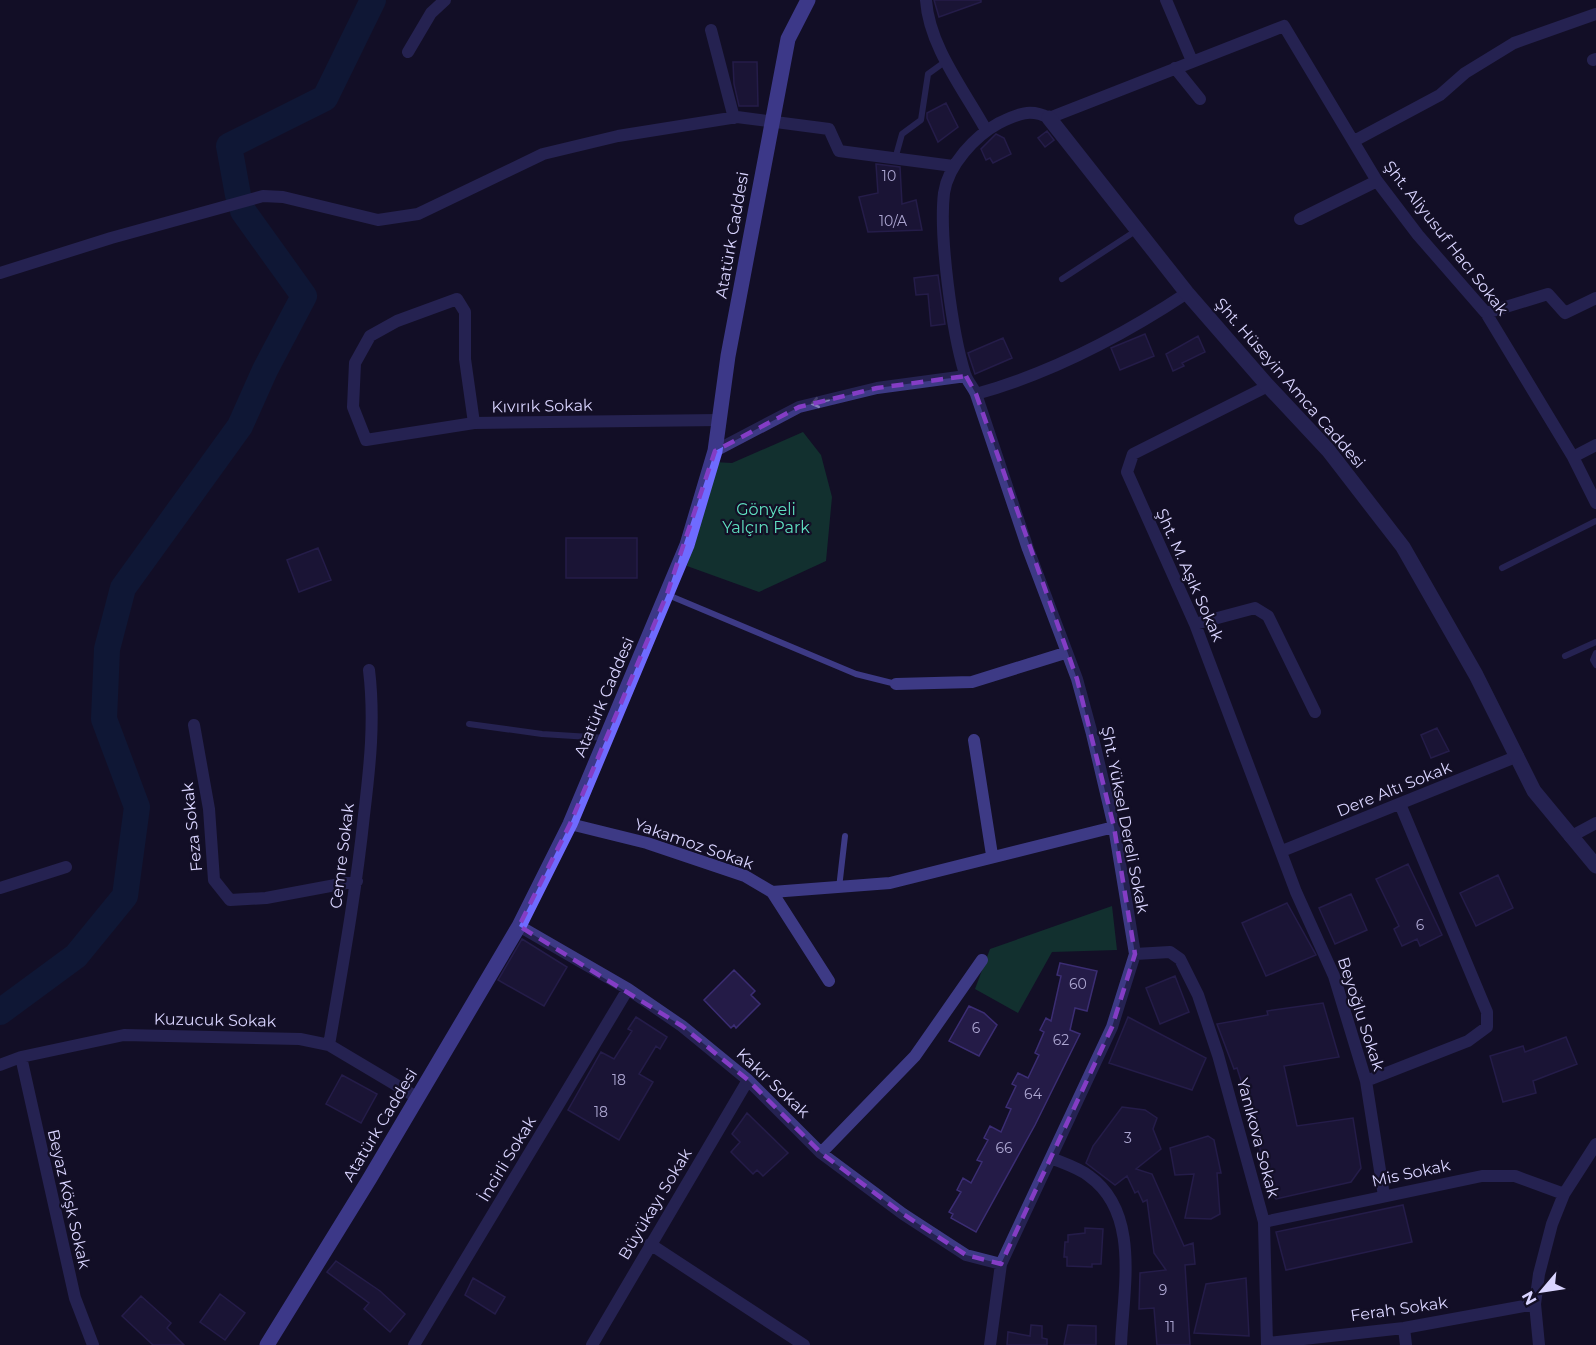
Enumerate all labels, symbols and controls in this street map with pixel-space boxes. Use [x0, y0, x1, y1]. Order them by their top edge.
street label: Şht. Aliyusuf Hacı Sokak [1380, 157, 1512, 319]
house number: 10 [882, 167, 896, 185]
street label: Atatürk Caddesi [711, 170, 753, 300]
house number: 10/A [879, 212, 908, 230]
street label: Şht. Hüseyin Amca Caddesi [1211, 294, 1369, 472]
street label: Kıvırık Sokak [491, 396, 593, 416]
one-way arrow [811, 396, 830, 408]
park label: Gönyeli Yalçın Park [722, 500, 810, 537]
street label: Şht. M. Aşık Sokak [1152, 506, 1228, 645]
street label: Atatürk Caddesi [570, 634, 638, 760]
street label: Şht. Yüksel Dereli Sokak [1098, 725, 1153, 916]
street label: Dere Altı Sokak [1334, 757, 1454, 821]
street label: Feza Sokak [178, 781, 206, 873]
street label: Cemre Sokak [326, 802, 358, 910]
street label: Yakamoz Sokak [632, 815, 757, 873]
house number: 6 [1416, 916, 1425, 934]
street label: Beyoğlu Sokak [1334, 955, 1388, 1074]
house number: 60 [1069, 975, 1087, 993]
street label: Kuzucuk Sokak [154, 1009, 277, 1031]
house number: 6 [972, 1019, 981, 1037]
house number: 62 [1053, 1031, 1069, 1049]
street label: Kakır Sokak [732, 1044, 814, 1122]
street label: Atatürk Caddesi [339, 1065, 421, 1185]
house number: 18 [612, 1071, 626, 1089]
street label: Yanıkova Sokak [1233, 1076, 1283, 1200]
house number: 64 [1024, 1085, 1043, 1103]
house number: 18 [594, 1103, 608, 1121]
street label: İncirli Sokak [474, 1113, 540, 1205]
street label: Beyaz Köşk Sokak [44, 1127, 94, 1271]
house number: 3 [1124, 1129, 1132, 1147]
house number: 66 [995, 1139, 1013, 1157]
street label: Büyükayı Sokak [614, 1145, 696, 1263]
street label: Mis Sokak [1370, 1155, 1452, 1191]
north arrow [1512, 1261, 1572, 1321]
house number: 9 [1159, 1281, 1167, 1299]
text: N [1518, 1288, 1541, 1308]
street label: Ferah Sokak [1349, 1293, 1449, 1325]
house number: 11 [1165, 1318, 1175, 1336]

